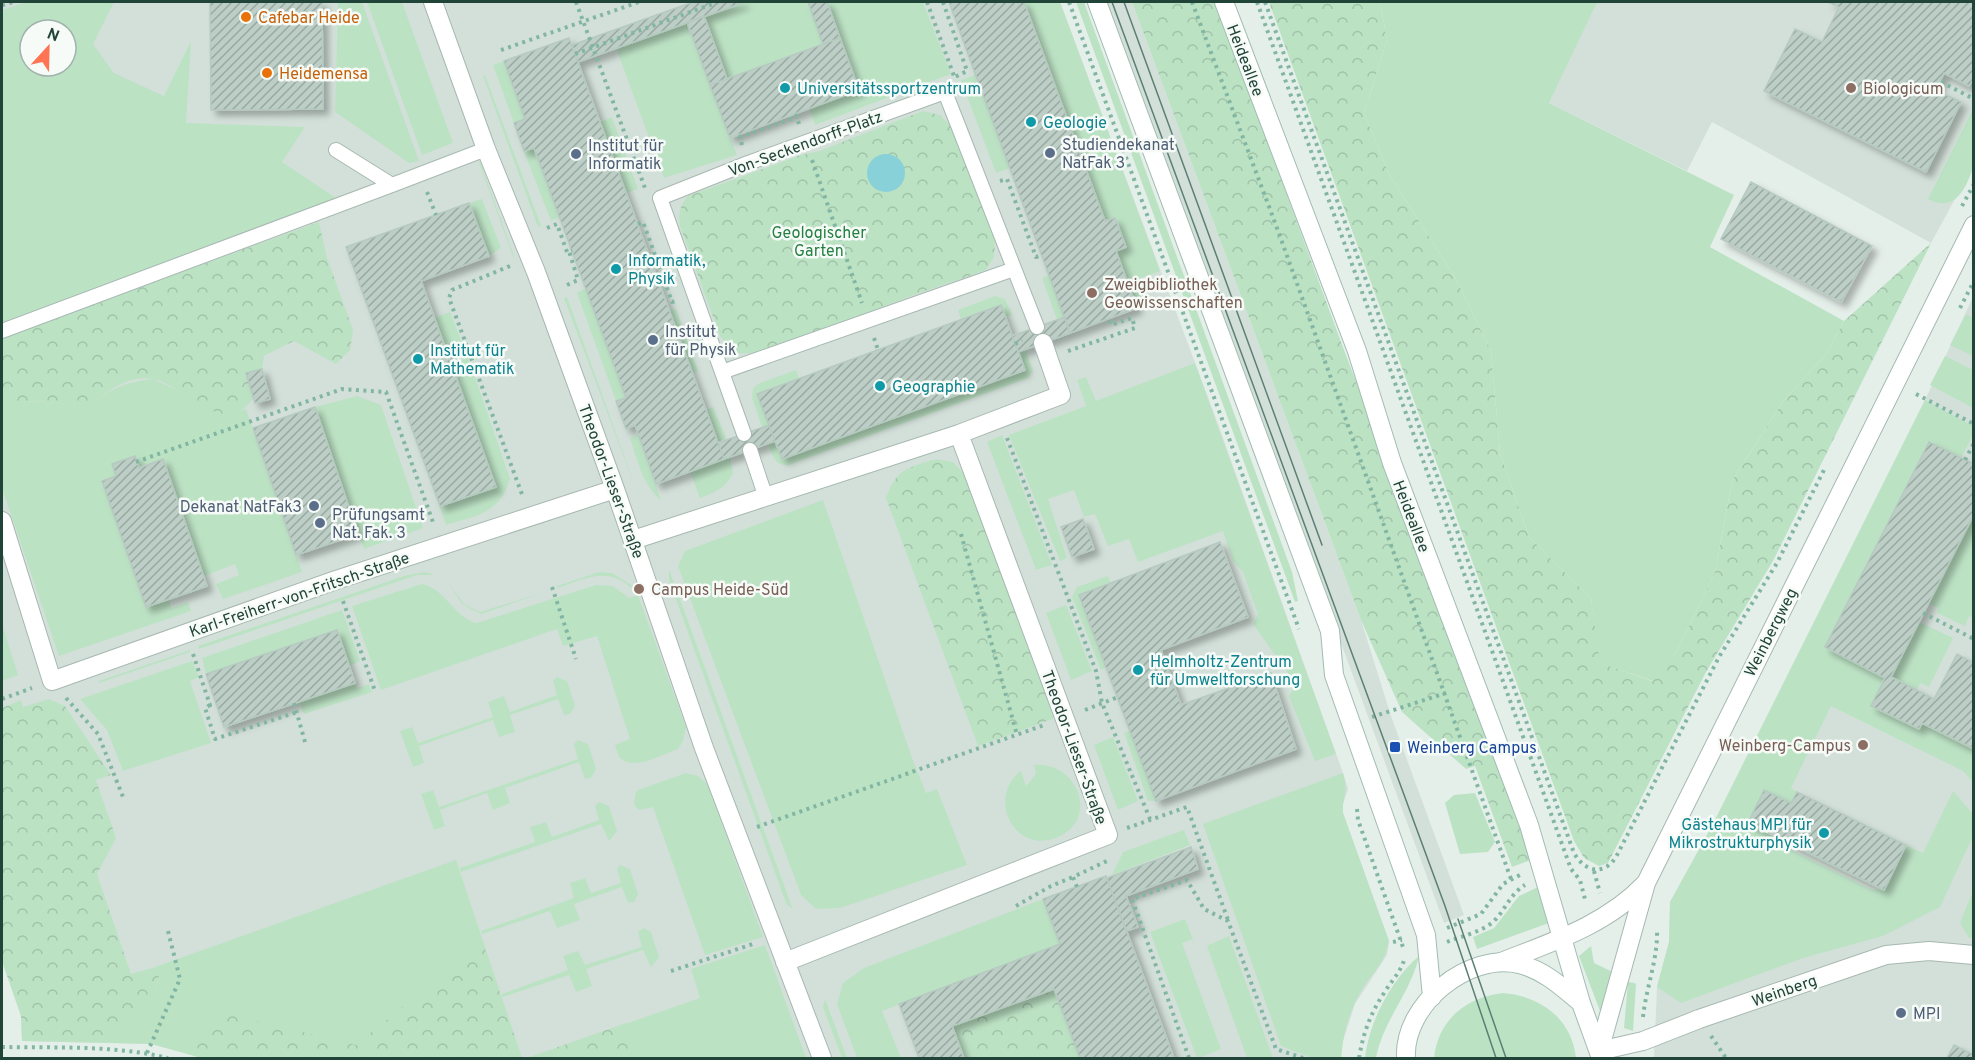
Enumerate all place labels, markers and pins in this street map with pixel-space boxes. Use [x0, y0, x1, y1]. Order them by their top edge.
place label: Cafebar Heide [258, 9, 360, 29]
marker: Cafebar Heide [239, 10, 253, 24]
place label: Heidemensa [279, 65, 368, 85]
marker: Heidemensa [260, 66, 274, 80]
place label: Universitätssportzentrum [797, 80, 981, 100]
place label: Biologicum [1863, 80, 1943, 100]
marker: Universitätssportzentrum [778, 81, 792, 95]
marker: Biologicum [1844, 81, 1858, 95]
place label: Geologie [1043, 114, 1107, 134]
marker: Geologie [1024, 115, 1038, 129]
place label: Studiendekanat NatFak 3 [1062, 136, 1175, 174]
place label: Institut für Informatik [588, 137, 664, 175]
marker: Studiendekanat NatFak 3 [1043, 146, 1057, 160]
marker: Institut für Informatik [569, 147, 583, 161]
place label: Informatik, Physik [628, 252, 706, 290]
marker: Informatik, Physik [609, 262, 623, 276]
place label: Zweigbibliothek Geowissenschaften [1104, 276, 1243, 314]
marker: Zweigbibliothek Geowissenschaften [1085, 286, 1099, 300]
place label: Institut für Physik [665, 323, 737, 361]
marker: Institut für Physik [646, 333, 660, 347]
place label: Institut für Mathematik [430, 342, 514, 380]
marker: Institut für Mathematik [411, 352, 425, 366]
place label: Geographie [892, 378, 975, 398]
marker: Geographie [873, 379, 887, 393]
place label: Dekanat NatFak3 [180, 498, 302, 518]
marker: Dekanat NatFak3 [307, 499, 321, 513]
place label: Prüfungsamt Nat. Fak. 3 [332, 506, 425, 544]
marker: Prüfungsamt Nat. Fak. 3 [313, 516, 327, 530]
place label: Campus Heide-Süd [651, 581, 788, 601]
marker: Campus Heide-Süd [632, 582, 646, 596]
place label: Helmholtz-Zentrum für Umweltforschung [1150, 653, 1300, 691]
marker: Helmholtz-Zentrum für Umweltforschung [1131, 663, 1145, 677]
place label: Weinberg-Campus [1719, 737, 1851, 757]
marker: Weinberg-Campus [1856, 738, 1870, 752]
place label: Weinberg Campus [1407, 739, 1537, 759]
marker: Weinberg Campus [1388, 740, 1402, 754]
place label: Gästehaus MPI für Mikrostrukturphysik [1669, 816, 1812, 854]
marker: Gästehaus MPI für Mikrostrukturphysik [1817, 826, 1831, 840]
place label: MPI [1913, 1005, 1940, 1025]
marker: MPI [1894, 1006, 1908, 1020]

